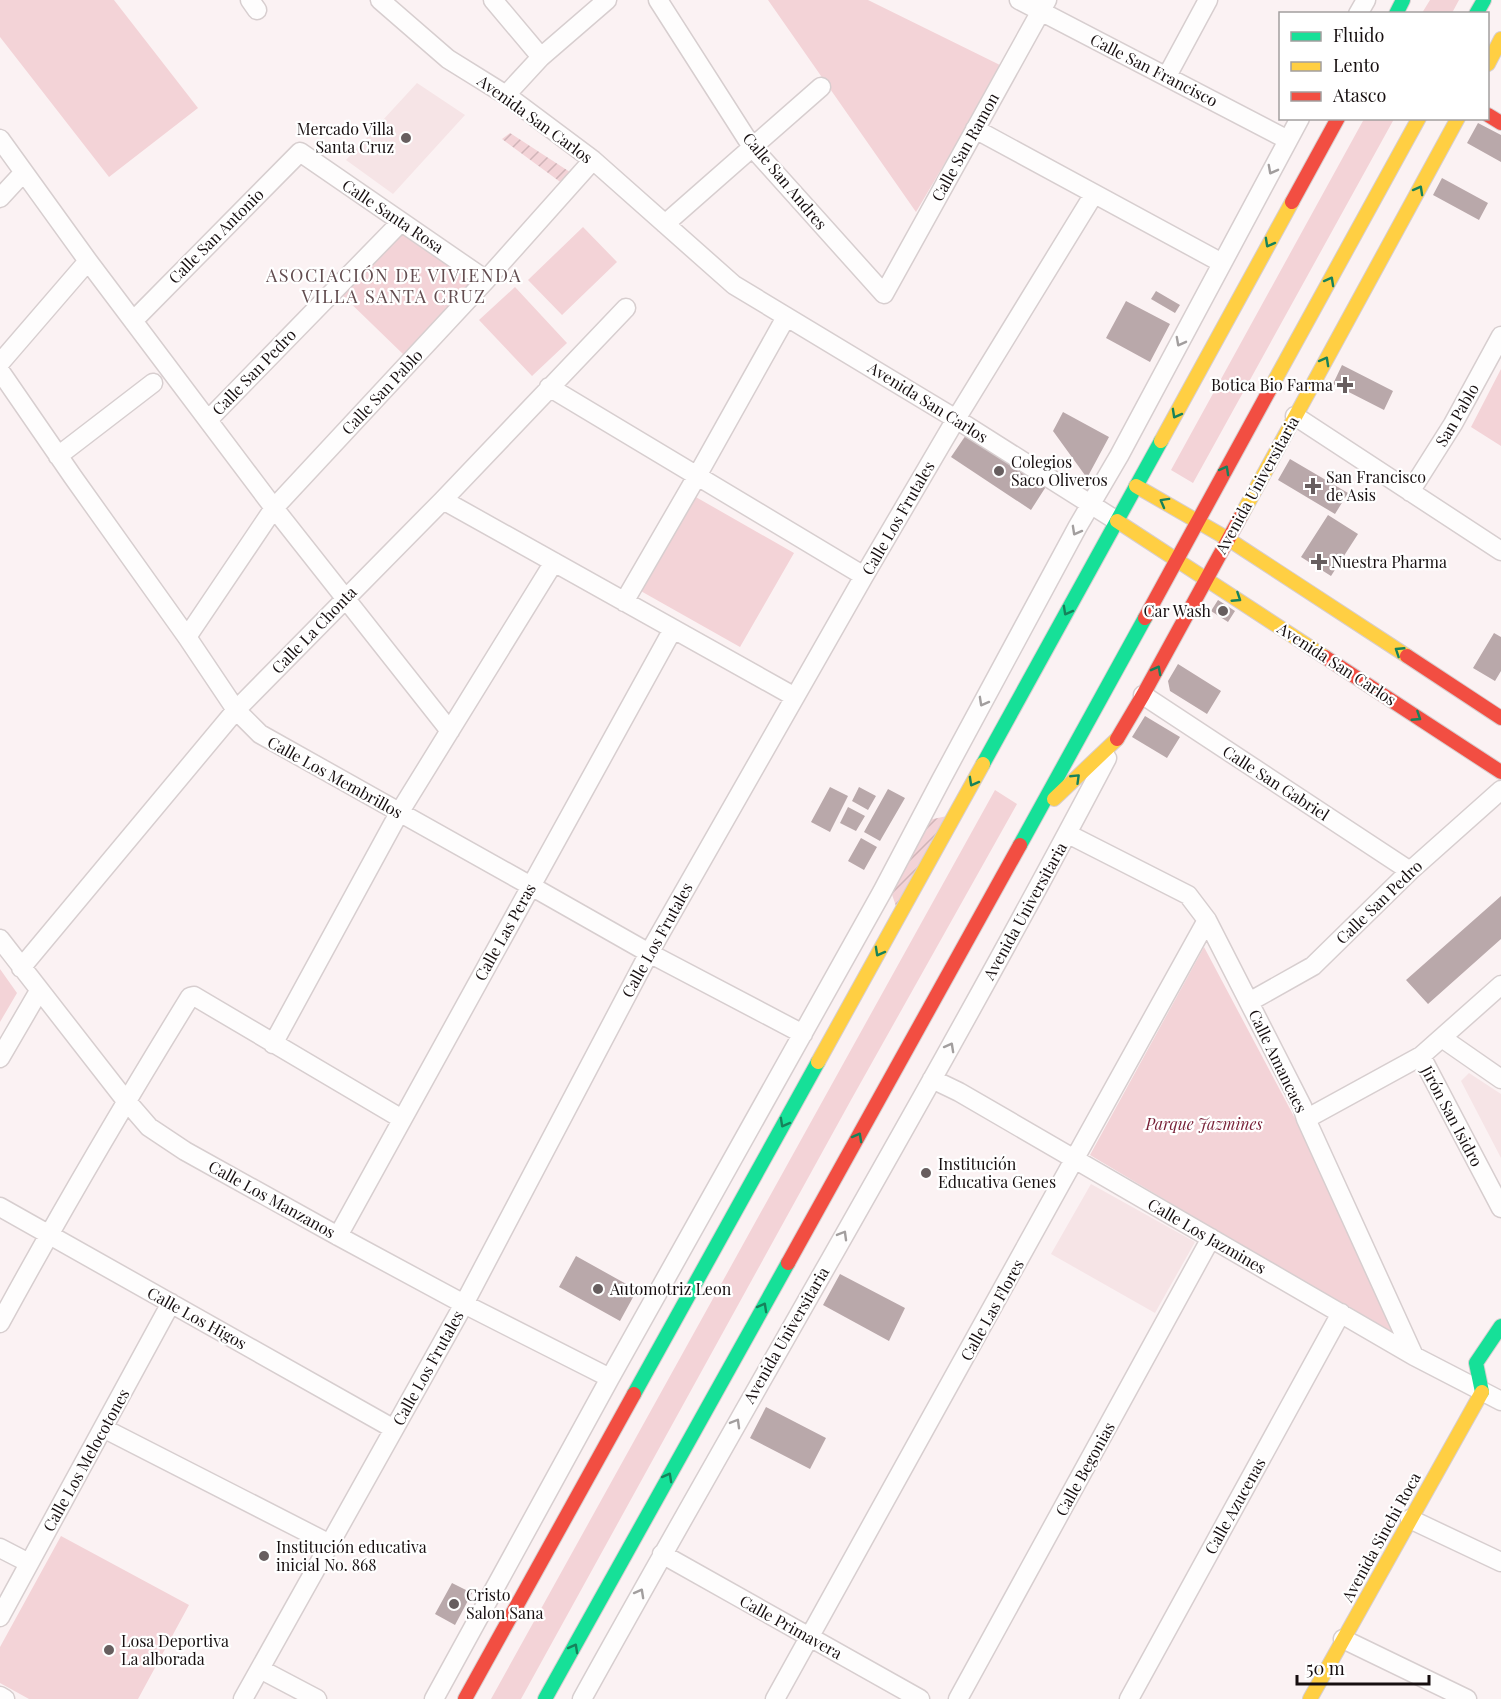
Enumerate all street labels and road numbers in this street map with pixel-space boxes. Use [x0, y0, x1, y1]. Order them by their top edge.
street label: Calle San Francisco [1087, 28, 1222, 111]
street label: Avenida San Carlos [473, 69, 597, 167]
street label: Calle San Ramon [926, 88, 1003, 205]
street label: Calle San Andres [739, 128, 832, 234]
street label: Calle Santa Rosa [339, 174, 448, 257]
street label: Calle San Antonio [163, 183, 268, 288]
street label: Calle San Pedro [207, 324, 300, 419]
street label: Calle San Pablo [337, 344, 427, 439]
street label: Avenida San Carlos [864, 356, 992, 447]
street label: San Pablo [1430, 379, 1483, 450]
street label: Avenida Universitaria [1210, 412, 1303, 558]
street label: Calle Los Frutales [856, 457, 939, 579]
street label: Calle La Chonta [267, 581, 361, 678]
street label: Avenida San Carlos [1273, 617, 1401, 710]
street label: Calle Los Membrillos [264, 731, 406, 822]
street label: Calle San Gabriel [1219, 740, 1334, 825]
street label: Avenida Universitaria [978, 838, 1071, 984]
street label: Calle San Pedro [1331, 855, 1427, 948]
street label: Calle Las Peras [469, 879, 540, 984]
street label: Calle Los Frutales [616, 879, 697, 1001]
street label: Calle Amancaes [1244, 1006, 1313, 1116]
street label: Jirón San Isidro [1417, 1061, 1488, 1170]
street label: Calle Los Manzanos [205, 1155, 339, 1242]
street label: Calle Los Jazmines [1144, 1193, 1270, 1278]
street label: Calle Las Flores [955, 1255, 1028, 1364]
street label: Avenida Universitaria [737, 1263, 833, 1408]
street label: Calle Los Higos [144, 1282, 251, 1354]
street label: Calle Los Frutales [387, 1307, 468, 1429]
street label: Calle Los Melocotones [38, 1385, 134, 1535]
street label: Calle Begonias [1050, 1418, 1119, 1520]
street label: Calle Azucenas [1199, 1454, 1270, 1558]
street label: Avenida Sinchi Roca [1336, 1468, 1425, 1606]
street label: Calle Primavera [736, 1590, 846, 1663]

